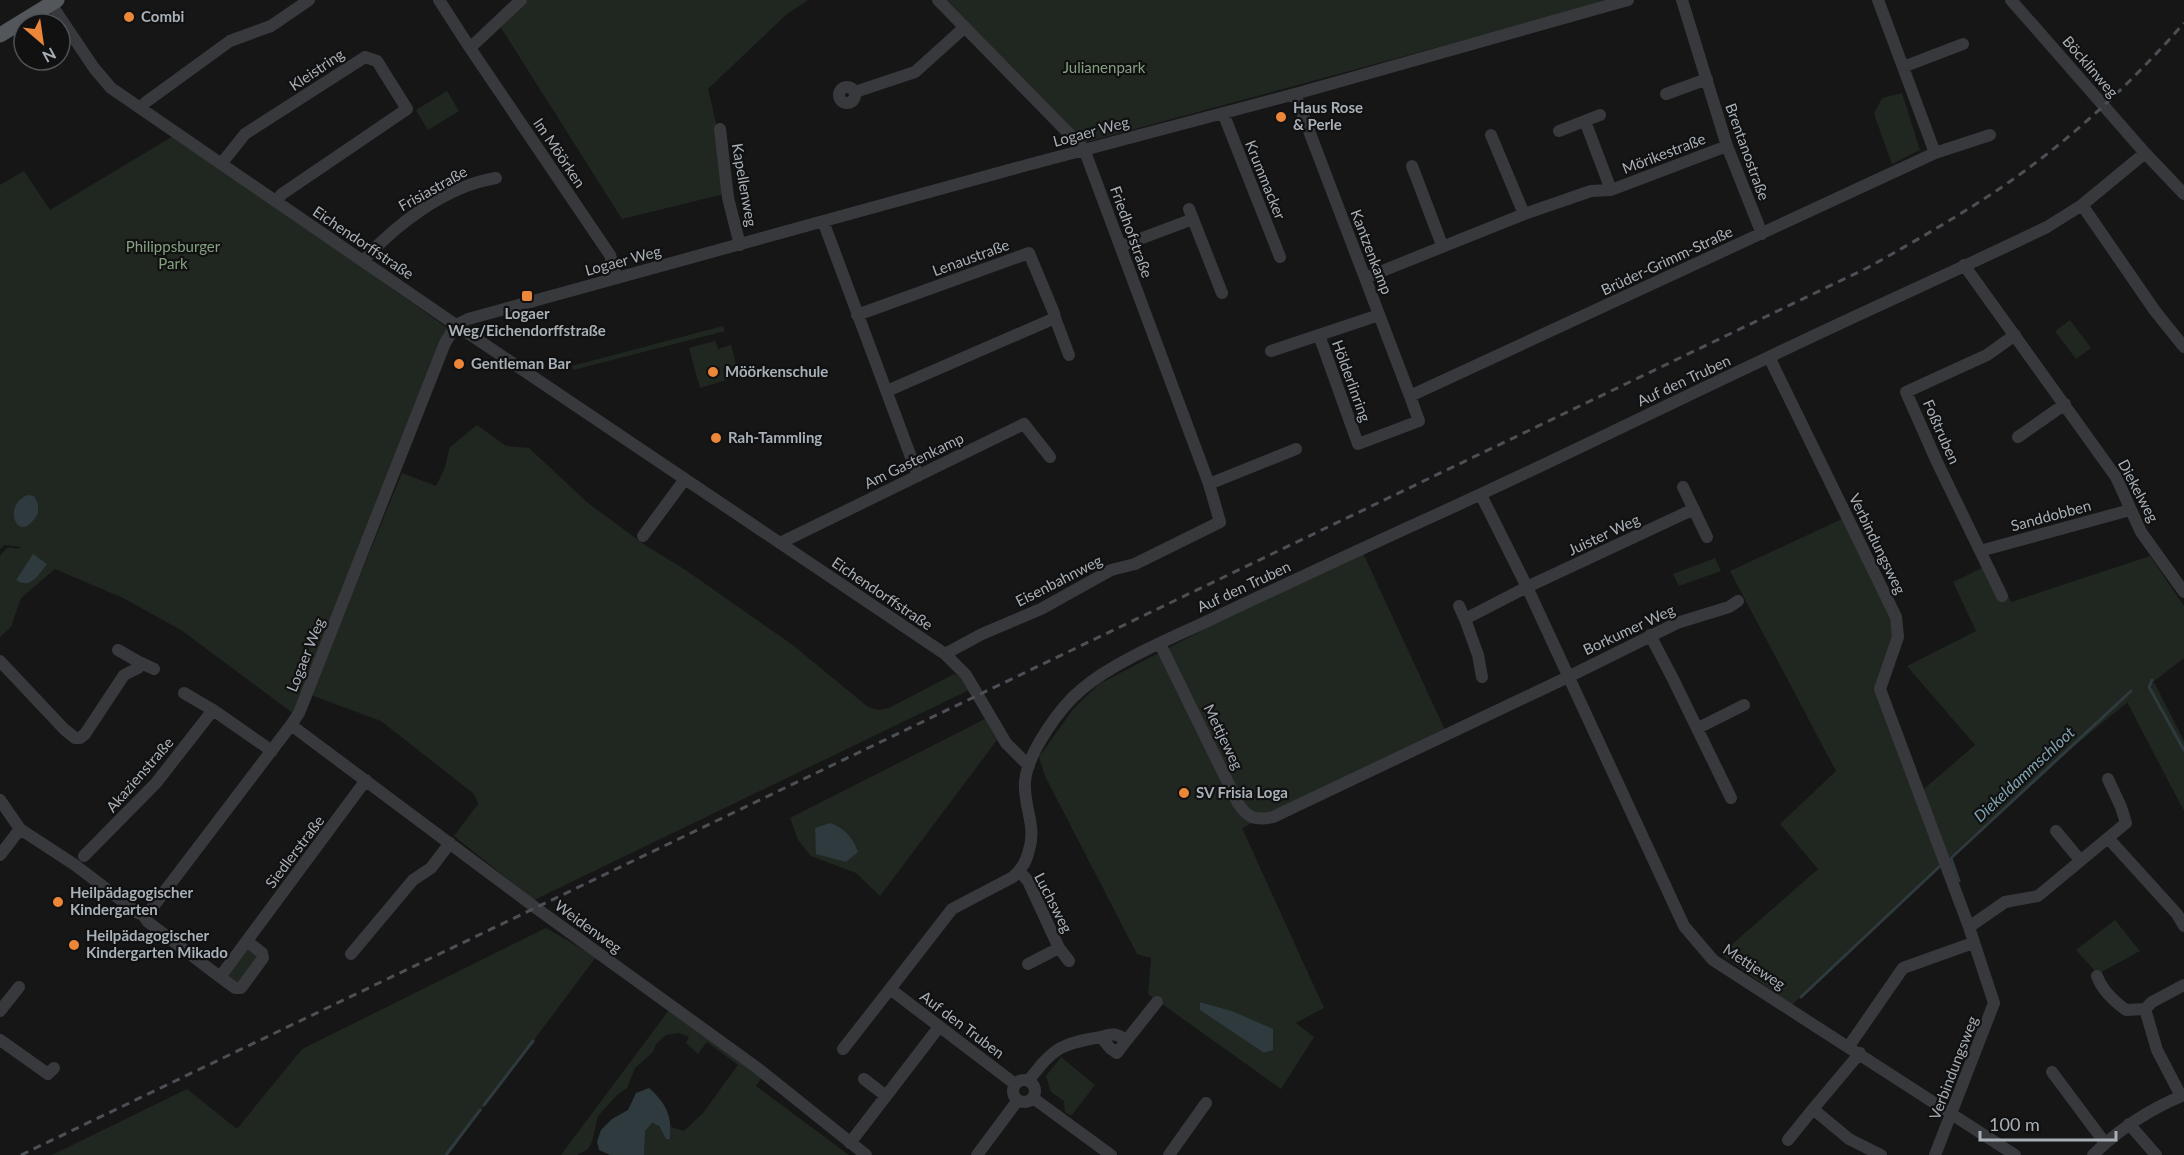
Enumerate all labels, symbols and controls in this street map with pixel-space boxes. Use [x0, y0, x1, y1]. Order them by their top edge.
place label: Combi [141, 7, 184, 25]
marker: Combi [122, 10, 136, 24]
north arrow [12, 12, 72, 72]
street label: Böcklinweg [2059, 32, 2123, 101]
text: N [40, 44, 60, 67]
street label: Kleistring [286, 44, 347, 94]
park label: Julianenpark [1063, 58, 1146, 76]
place label: Haus Rose & Perle [1293, 98, 1363, 133]
street label: Brentanostraße [1722, 101, 1774, 203]
marker: Haus Rose & Perle [1274, 110, 1288, 124]
street label: Logaer Weg [1051, 112, 1131, 150]
street label: Im Möörken [530, 114, 590, 191]
street label: Mörikestraße [1619, 129, 1708, 177]
street label: Krummacker [1242, 137, 1290, 222]
street label: Kapellenweg [729, 142, 761, 228]
street label: Frisiastraße [395, 162, 470, 214]
street label: Friedhofstraße [1107, 183, 1157, 280]
street label: Eichendorffstraße [310, 202, 417, 283]
street label: Kantzenkamp [1347, 207, 1396, 297]
street label: Brüder-Grimm-Straße [1598, 222, 1735, 298]
street label: Lenaustraße [930, 235, 1012, 279]
park label: Philippsburger Park [126, 237, 221, 272]
street label: Logaer Weg [583, 241, 663, 279]
marker: Logaer Weg/Eichendorffstraße [520, 289, 534, 303]
place label: Logaer Weg/Eichendorffstraße [448, 304, 606, 339]
street label: Hölderlinring [1329, 337, 1375, 424]
street label: Auf den Truben [1634, 351, 1733, 410]
place label: Gentleman Bar [471, 354, 571, 372]
marker: Gentleman Bar [452, 357, 466, 371]
place label: Möörkenschule [725, 362, 828, 380]
marker: Möörkenschule [706, 365, 720, 379]
street label: Foßtruben [1920, 397, 1964, 467]
place label: Rah-Tammling [728, 428, 822, 446]
street label: Am Gastenkamp [861, 428, 966, 492]
marker: Rah-Tammling [709, 431, 723, 445]
street label: Diekelweg [2115, 456, 2163, 525]
street label: Verbindungsweg [1846, 490, 1910, 597]
street label: Sanddobben [2009, 496, 2093, 534]
street label: Juister Weg [1565, 510, 1642, 559]
street label: Eisenbahnweg [1012, 550, 1105, 610]
street label: Eichendorffstraße [829, 553, 936, 634]
street label: Auf den Truben [1194, 557, 1293, 616]
street label: Borkumer Weg [1580, 600, 1677, 658]
street label: Logaer Weg [282, 615, 328, 694]
street label: Mettjeweg [1200, 701, 1248, 772]
water label: Diekeldammschloot [1969, 722, 2078, 825]
street label: Akazienstraße [102, 733, 177, 815]
place label: SV Frisia Loga [1196, 783, 1288, 801]
marker: SV Frisia Loga [1177, 786, 1191, 800]
street label: Siedlerstraße [261, 812, 327, 891]
street label: Luchsweg [1031, 869, 1077, 936]
place label: Heilpädagogischer Kindergarten [70, 883, 193, 918]
marker: Heilpädagogischer Kindergarten [51, 895, 65, 909]
street label: Weidenweg [552, 896, 626, 957]
place label: Heilpädagogischer Kindergarten Mikado [86, 926, 228, 961]
marker: Heilpädagogischer Kindergarten Mikado [67, 938, 81, 952]
street label: Mettjeweg [1720, 939, 1789, 993]
street label: Auf den Truben [917, 987, 1008, 1062]
street label: Verbindungsweg [1925, 1013, 1981, 1122]
scale bar [1980, 1104, 2116, 1142]
text: 100 m [1989, 1113, 2040, 1135]

